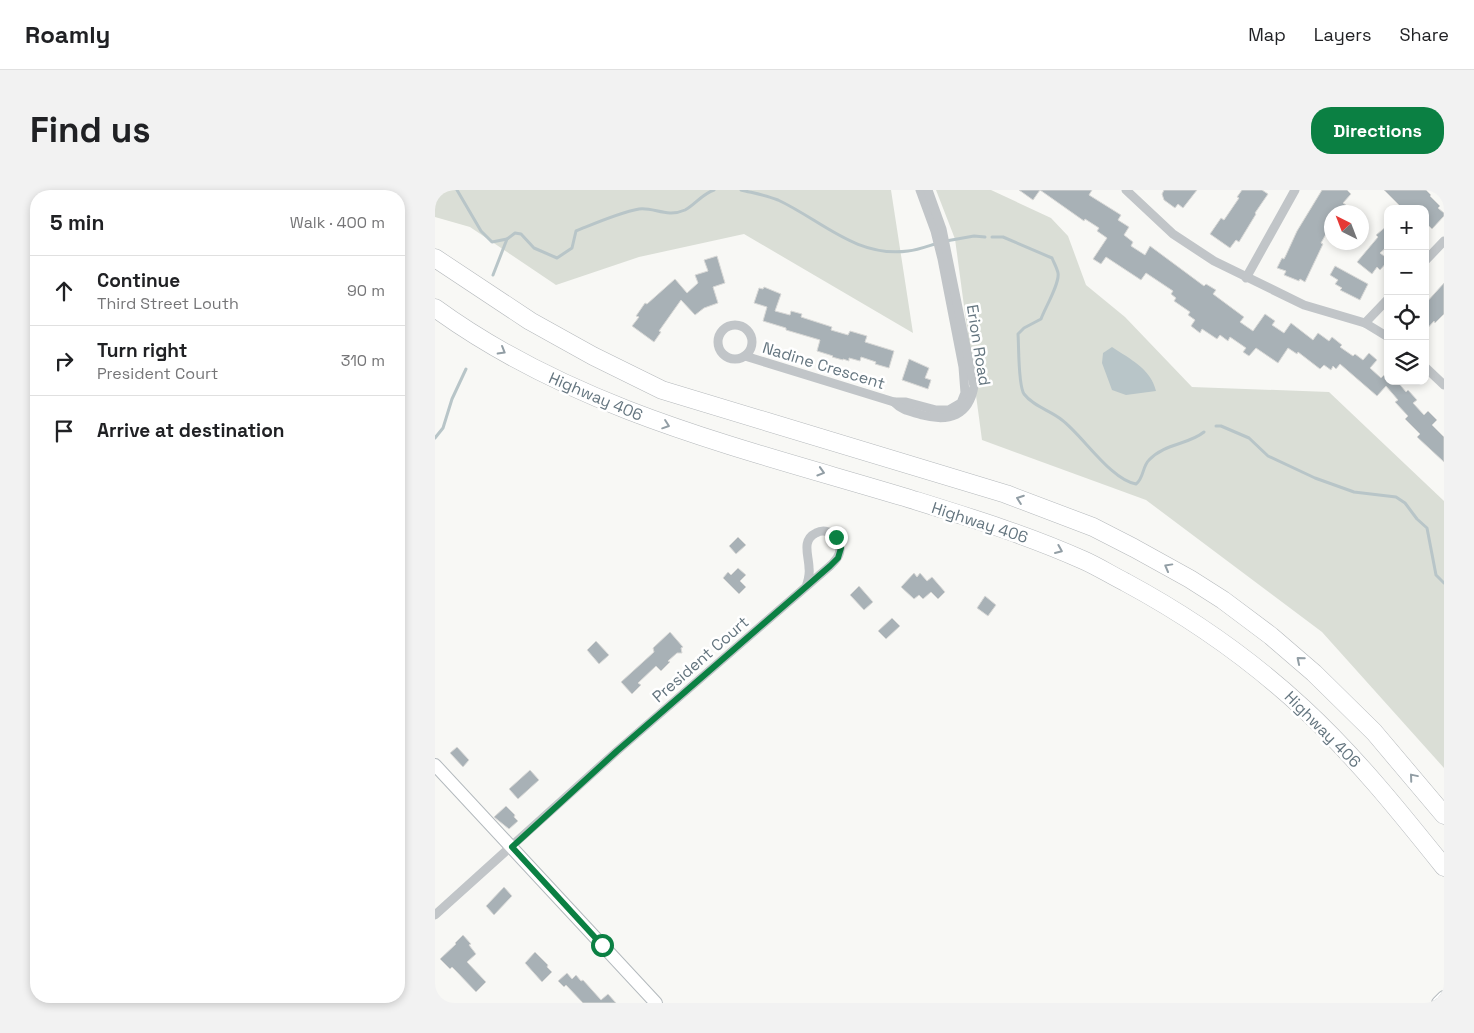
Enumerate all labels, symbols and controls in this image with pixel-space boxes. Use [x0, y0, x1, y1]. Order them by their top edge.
text: Roamly [25, 19, 110, 50]
text: Map [1248, 23, 1286, 46]
text: Layers [1314, 23, 1371, 46]
text: Share [1399, 23, 1449, 46]
button: Directions [1311, 107, 1444, 154]
text: Find us [30, 108, 151, 152]
north arrow [1324, 205, 1369, 250]
map controls [1384, 205, 1429, 385]
button: + [1384, 205, 1429, 250]
text: 5 min [50, 209, 104, 236]
text: Walk · 400 m [290, 212, 385, 233]
button: − [1384, 250, 1429, 295]
text: Continue [97, 268, 180, 293]
icon: ahead [50, 277, 78, 305]
text: 90 m [347, 280, 385, 301]
text: Third Street Louth [97, 293, 239, 314]
button: locate [1384, 295, 1429, 340]
street label: Erion Road [962, 303, 995, 387]
street label: Nadine Crescent [760, 337, 888, 394]
text: Turn right [97, 338, 187, 363]
button: layers [1384, 340, 1429, 385]
one-way arrow [497, 344, 506, 354]
icon: right [50, 347, 78, 375]
text: 310 m [341, 350, 385, 371]
text: President Court [97, 363, 218, 384]
street label: Highway 406 [546, 367, 646, 426]
icon: arrive [50, 417, 78, 445]
text: Arrive at destination [97, 418, 285, 443]
one-way arrow [661, 419, 669, 429]
one-way arrow [816, 467, 825, 477]
one-way arrow [1017, 495, 1025, 505]
street label: Highway 406 [929, 497, 1031, 548]
route end [825, 526, 848, 549]
one-way arrow [1054, 544, 1062, 554]
one-way arrow [1164, 563, 1173, 573]
street label: President Court [648, 612, 753, 707]
one-way arrow [1297, 658, 1306, 666]
street label: Highway 406 [1280, 687, 1365, 772]
one-way arrow [1409, 774, 1418, 783]
route start [591, 934, 614, 957]

